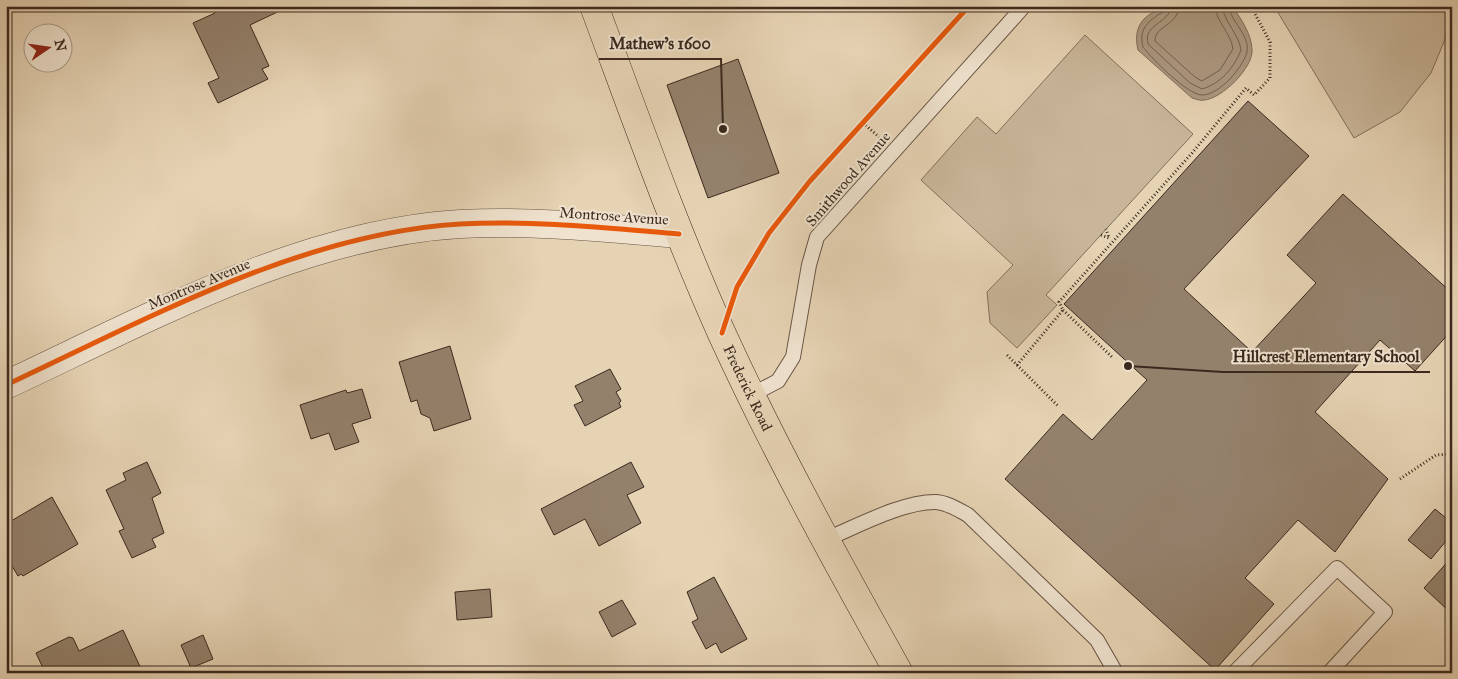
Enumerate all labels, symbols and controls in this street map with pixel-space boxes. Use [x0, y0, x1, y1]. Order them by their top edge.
north arrow [22, 22, 72, 72]
callout: Mathew's 1600 [599, 28, 721, 59]
text: Mathew's 1600 [609, 34, 711, 53]
text: N [51, 37, 70, 53]
street label: Smithwood Avenue [802, 128, 894, 230]
street label: Montrose Avenue [559, 203, 669, 229]
street label: Montrose Avenue [145, 254, 253, 314]
callout: Hillcrest Elementary School [1223, 341, 1430, 372]
street label: Frederick Road [719, 342, 776, 434]
text: Hillcrest Elementary School [1233, 347, 1420, 367]

